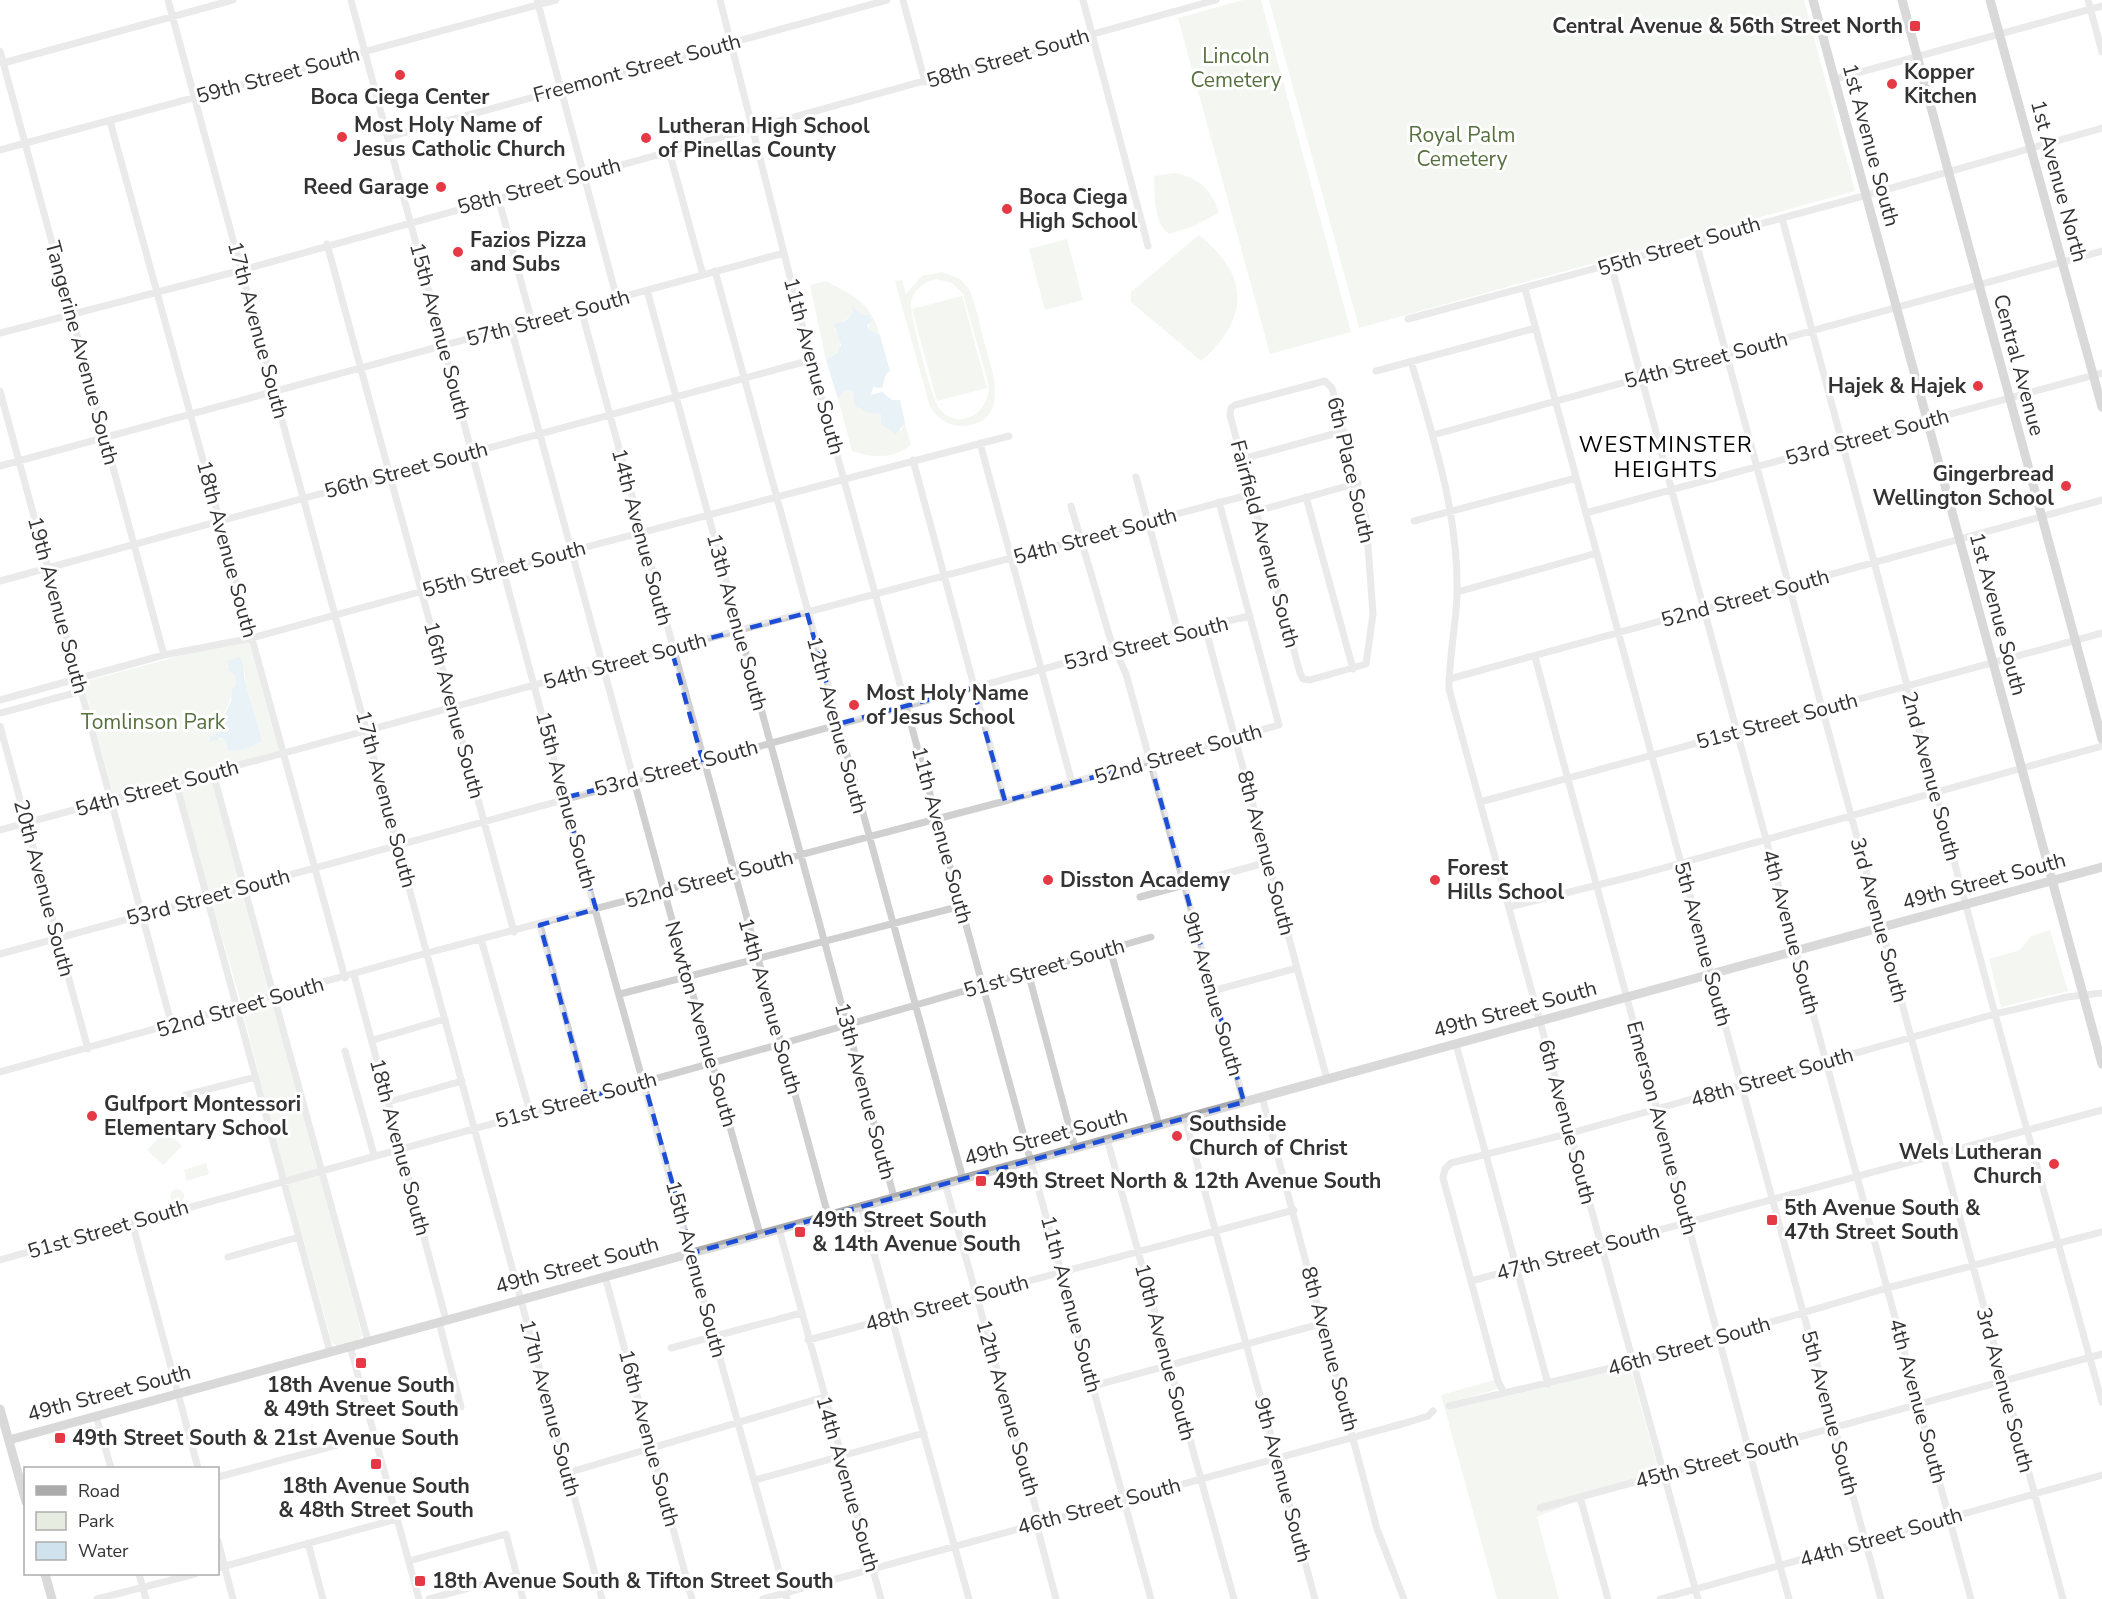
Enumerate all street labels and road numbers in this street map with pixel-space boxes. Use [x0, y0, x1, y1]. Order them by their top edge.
street label: 58th Street South [923, 21, 1093, 95]
street label: Freemont Street South [530, 27, 744, 109]
street label: 59th Street South [193, 40, 363, 110]
street label: 1st Avenue South [1836, 60, 1906, 230]
street label: 1st Avenue North [2024, 97, 2094, 265]
street label: 58th Street South [454, 151, 624, 221]
street label: 55th Street South [1594, 209, 1764, 283]
street label: Tangerine Avenue South [39, 238, 125, 468]
street label: 17th Avenue South [221, 238, 295, 422]
street label: 15th Avenue South [403, 239, 477, 423]
street label: 11th Avenue South [777, 274, 851, 458]
street label: 57th Street South [463, 283, 633, 353]
street label: Central Avenue [1987, 291, 2051, 439]
street label: 54th Street South [1621, 325, 1791, 395]
street label: 6th Place South [1321, 394, 1381, 546]
street label: 53rd Street South [1782, 402, 1952, 472]
street label: 56th Street South [321, 435, 491, 505]
street label: Fairfield Avenue South [1224, 437, 1306, 651]
street label: 14th Avenue South [605, 445, 679, 629]
street label: 18th Avenue South [190, 457, 264, 641]
street label: 54th Street South [1010, 501, 1180, 571]
street label: 19th Avenue South [21, 513, 95, 697]
street label: 1st Avenue South [1963, 529, 2033, 699]
street label: 13th Avenue South [700, 530, 774, 714]
street label: 55th Street South [419, 534, 589, 604]
street label: 52nd Street South [1658, 562, 1832, 634]
street label: 53rd Street South [1061, 609, 1231, 677]
street label: 16th Avenue South [417, 618, 491, 802]
street label: 54th Street South [540, 626, 710, 696]
street label: 12th Avenue South [800, 633, 874, 817]
street label: 51st Street South [1693, 686, 1861, 756]
street label: 2nd Avenue South [1895, 688, 1967, 864]
street label: 17th Avenue South [349, 707, 423, 891]
street label: 15th Avenue South [529, 708, 603, 892]
street label: 52nd Street South [1091, 717, 1265, 791]
street label: 53rd Street South [591, 733, 761, 803]
street label: 11th Avenue South [905, 743, 979, 927]
street label: 54th Street South [72, 753, 242, 823]
street label: 8th Avenue South [1231, 767, 1301, 939]
street label: 20th Avenue South [7, 796, 81, 980]
street label: 3rd Avenue South [1843, 834, 1915, 1006]
street label: 52nd Street South [622, 843, 796, 915]
street label: 4th Avenue South [1756, 846, 1826, 1018]
street label: 49th Street South [1899, 846, 2069, 916]
street label: 5th Avenue South [1668, 858, 1738, 1030]
street label: 53rd Street South [123, 862, 293, 932]
street label: 9th Avenue South [1176, 909, 1250, 1079]
street label: 14th Avenue South [731, 914, 809, 1098]
street label: Newton Avenue South [658, 918, 744, 1130]
street label: 51st Street South [960, 932, 1128, 1004]
street label: 52nd Street South [153, 970, 327, 1044]
street label: 49th Street South [1430, 974, 1600, 1044]
street label: 13th Avenue South [828, 999, 902, 1183]
street label: Emerson Avenue South [1620, 1018, 1704, 1238]
street label: 6th Avenue South [1532, 1036, 1602, 1208]
street label: 48th Street South [1687, 1040, 1857, 1114]
street label: 18th Avenue South [363, 1055, 437, 1239]
street label: 51st Street South [492, 1065, 660, 1135]
street label: 49th Street South [961, 1102, 1131, 1172]
street label: 15th Avenue South [659, 1177, 733, 1361]
street label: 51st Street South [24, 1193, 192, 1265]
street label: 11th Avenue South [1034, 1212, 1108, 1396]
street label: 47th Street South [1493, 1217, 1663, 1287]
street label: 49th Street South [492, 1230, 662, 1300]
street label: 10th Avenue South [1128, 1260, 1202, 1444]
street label: 8th Avenue South [1295, 1263, 1365, 1435]
street label: 48th Street South [862, 1268, 1032, 1338]
street label: 3rd Avenue South [1969, 1304, 2041, 1476]
street label: 46th Street South [1604, 1309, 1774, 1383]
street label: 4th Avenue South [1883, 1315, 1953, 1487]
street label: 17th Avenue South [513, 1316, 587, 1500]
street label: 12th Avenue South [969, 1316, 1047, 1500]
street label: 5th Avenue South [1795, 1327, 1865, 1499]
street label: 16th Avenue South [612, 1346, 686, 1530]
street label: 49th Street South [24, 1358, 194, 1428]
street label: 14th Avenue South [809, 1392, 887, 1576]
street label: 9th Avenue South [1248, 1394, 1318, 1566]
street label: 45th Street South [1632, 1425, 1802, 1495]
street label: 46th Street South [1014, 1471, 1184, 1541]
street label: 44th Street South [1796, 1500, 1966, 1574]

